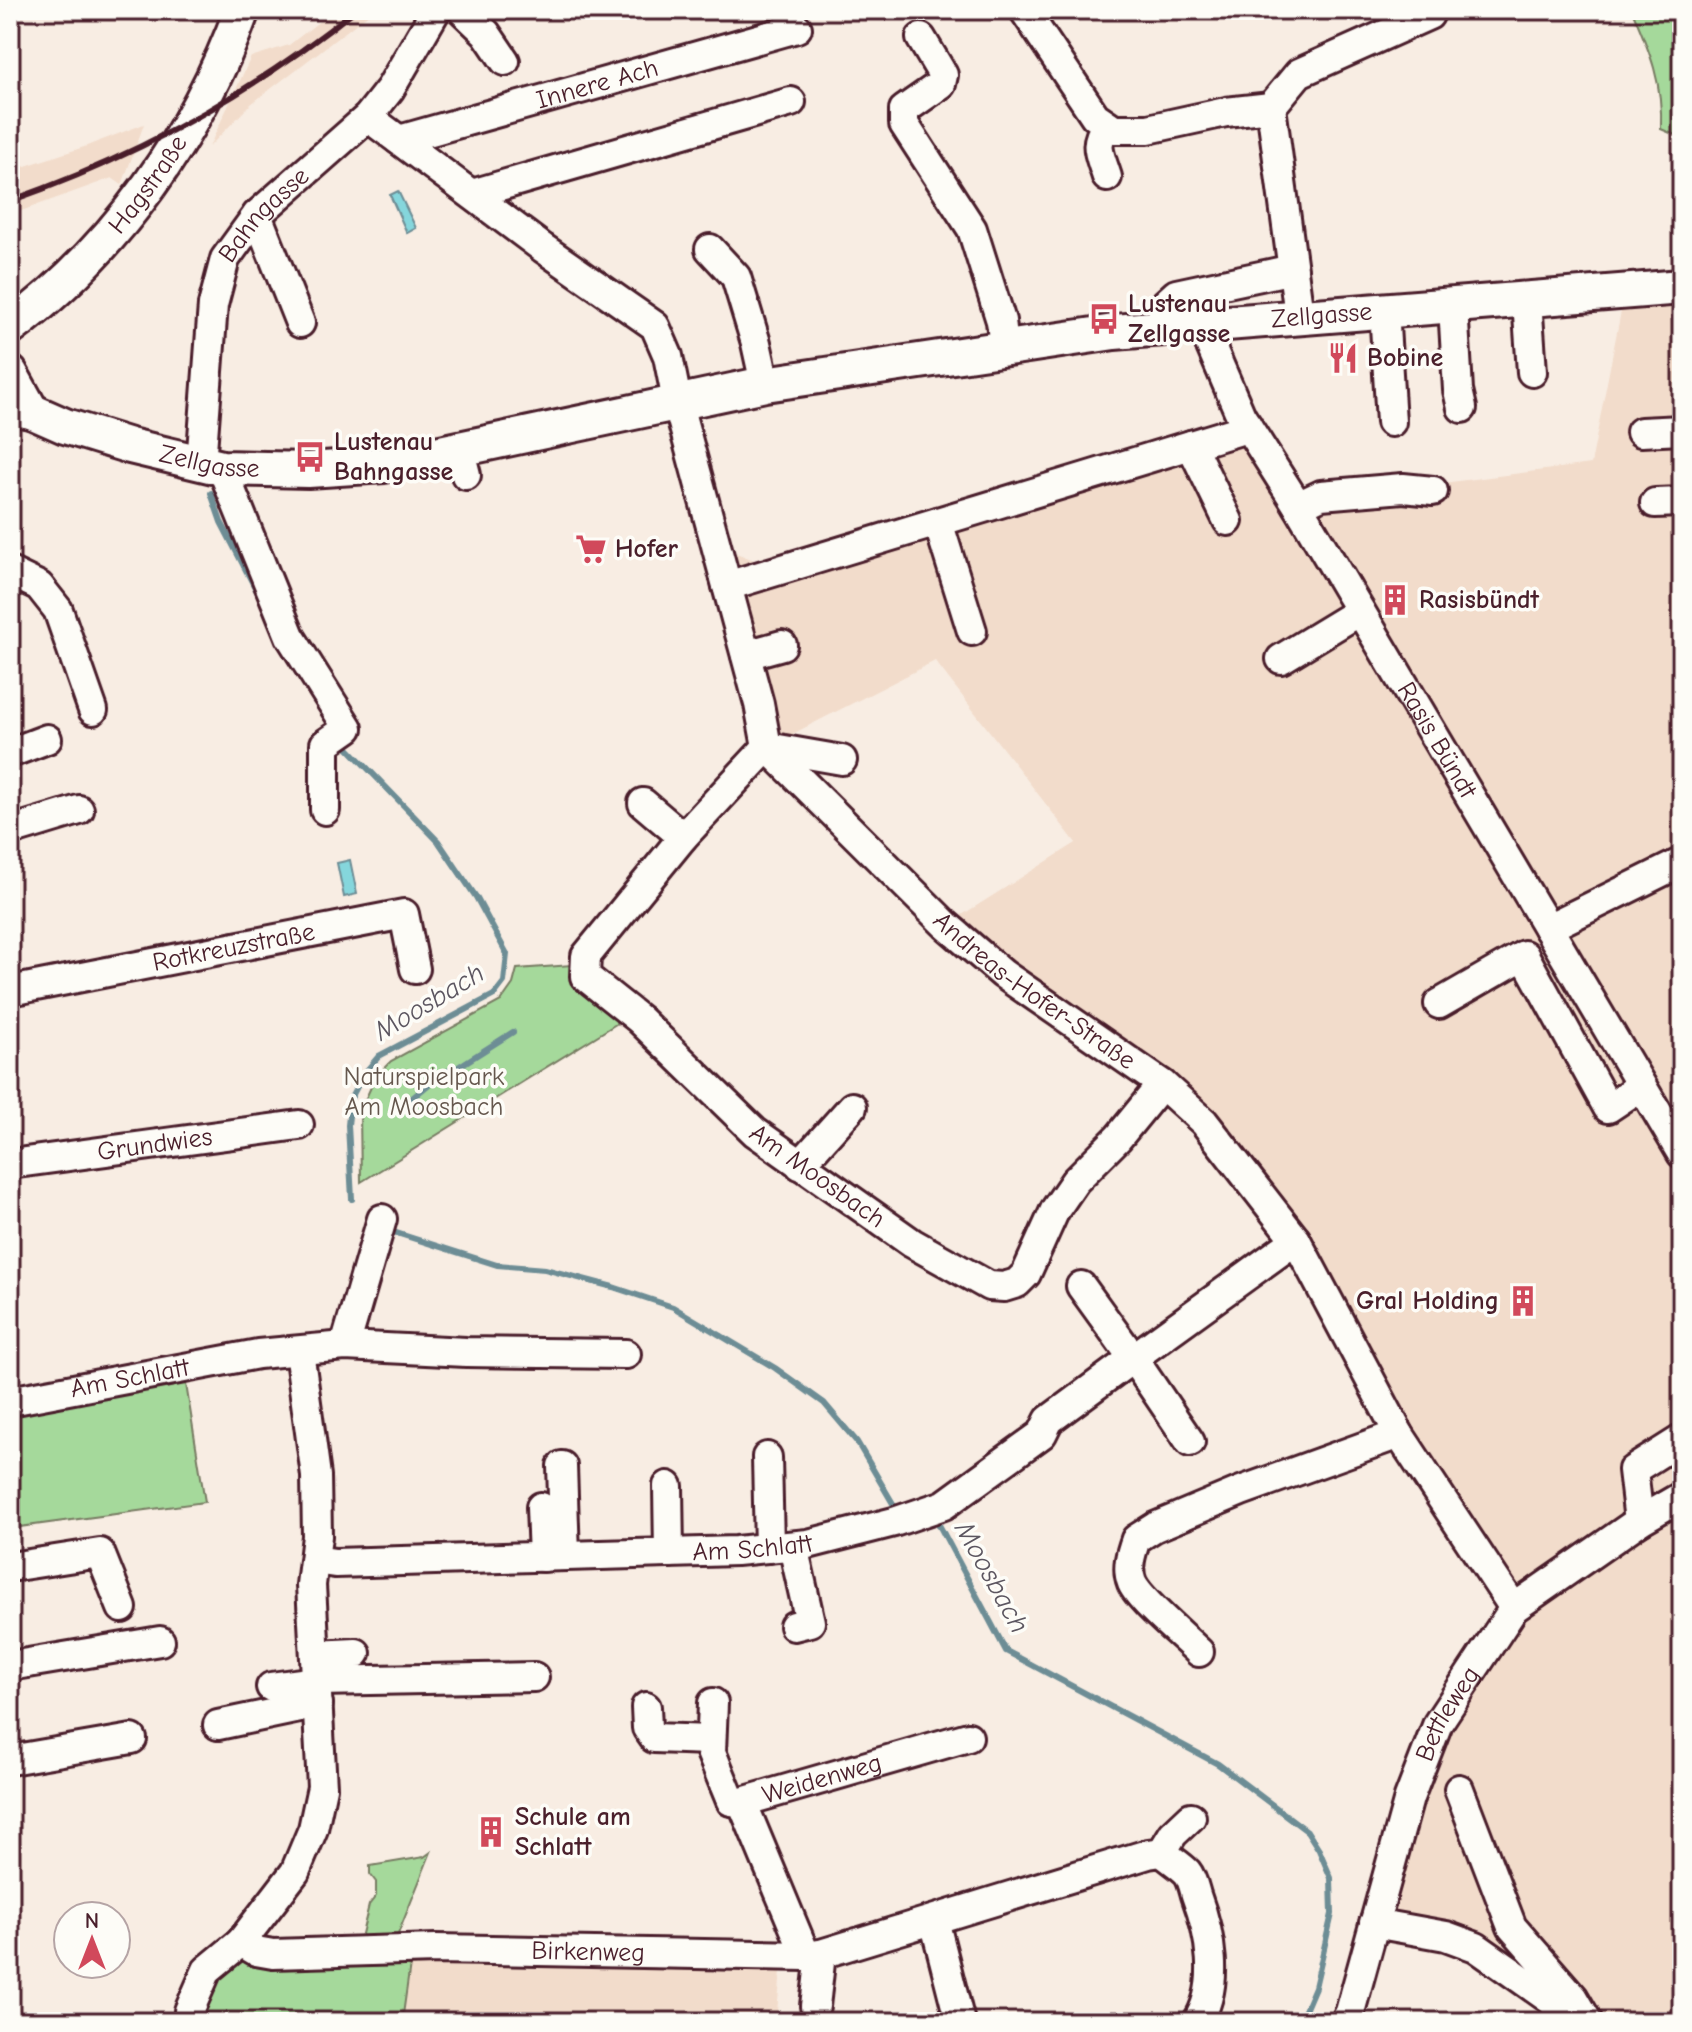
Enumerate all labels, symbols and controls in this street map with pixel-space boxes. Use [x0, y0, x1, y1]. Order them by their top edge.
street label: Innere Ach [533, 53, 662, 116]
street label: Hagstraße [102, 130, 194, 240]
street label: Bahngasse [212, 161, 315, 268]
place label: Lustenau Zellgasse [1128, 289, 1231, 349]
street label: Zellgasse [1270, 297, 1373, 335]
bus stop icon: Lustenau Zellgasse [1087, 302, 1121, 336]
restaurant icon: Bobine [1326, 341, 1360, 375]
place label: Bobine [1367, 343, 1443, 373]
place label: Lustenau Bahngasse [334, 427, 453, 487]
street label: Zellgasse [156, 439, 260, 484]
bus stop icon: Lustenau Bahngasse [293, 440, 327, 474]
supermarket icon: Hofer [574, 532, 608, 566]
place label: Hofer [615, 534, 678, 564]
building icon: Rasisbündt [1378, 583, 1412, 617]
place label: Rasisbündt [1419, 585, 1540, 615]
street label: Rasis Bündt [1391, 677, 1484, 805]
street label: Andreas-Hofer-Straße [927, 906, 1141, 1076]
street label: Rotkreuzstraße [150, 917, 317, 978]
water label: Moosbach [367, 957, 490, 1048]
park label: Naturspielpark Am Moosbach [344, 1062, 505, 1122]
street label: Am Moosbach [744, 1118, 891, 1234]
street label: Grundwies [95, 1122, 214, 1167]
building icon: Gral Holding [1506, 1284, 1540, 1318]
place label: Gral Holding [1356, 1286, 1499, 1316]
street label: Am Schlatt [68, 1352, 193, 1404]
water label: Moosbach [948, 1515, 1036, 1638]
street label: Am Schlatt [692, 1528, 817, 1567]
street label: Bettleweg [1410, 1661, 1486, 1766]
street label: Weidenweg [759, 1748, 885, 1810]
place label: Schule am Schlatt [515, 1802, 631, 1862]
building icon: Schule am Schlatt [474, 1815, 508, 1849]
north arrow [52, 1900, 132, 1980]
text: N [85, 1908, 99, 1934]
street label: Birkenweg [531, 1936, 645, 1968]

